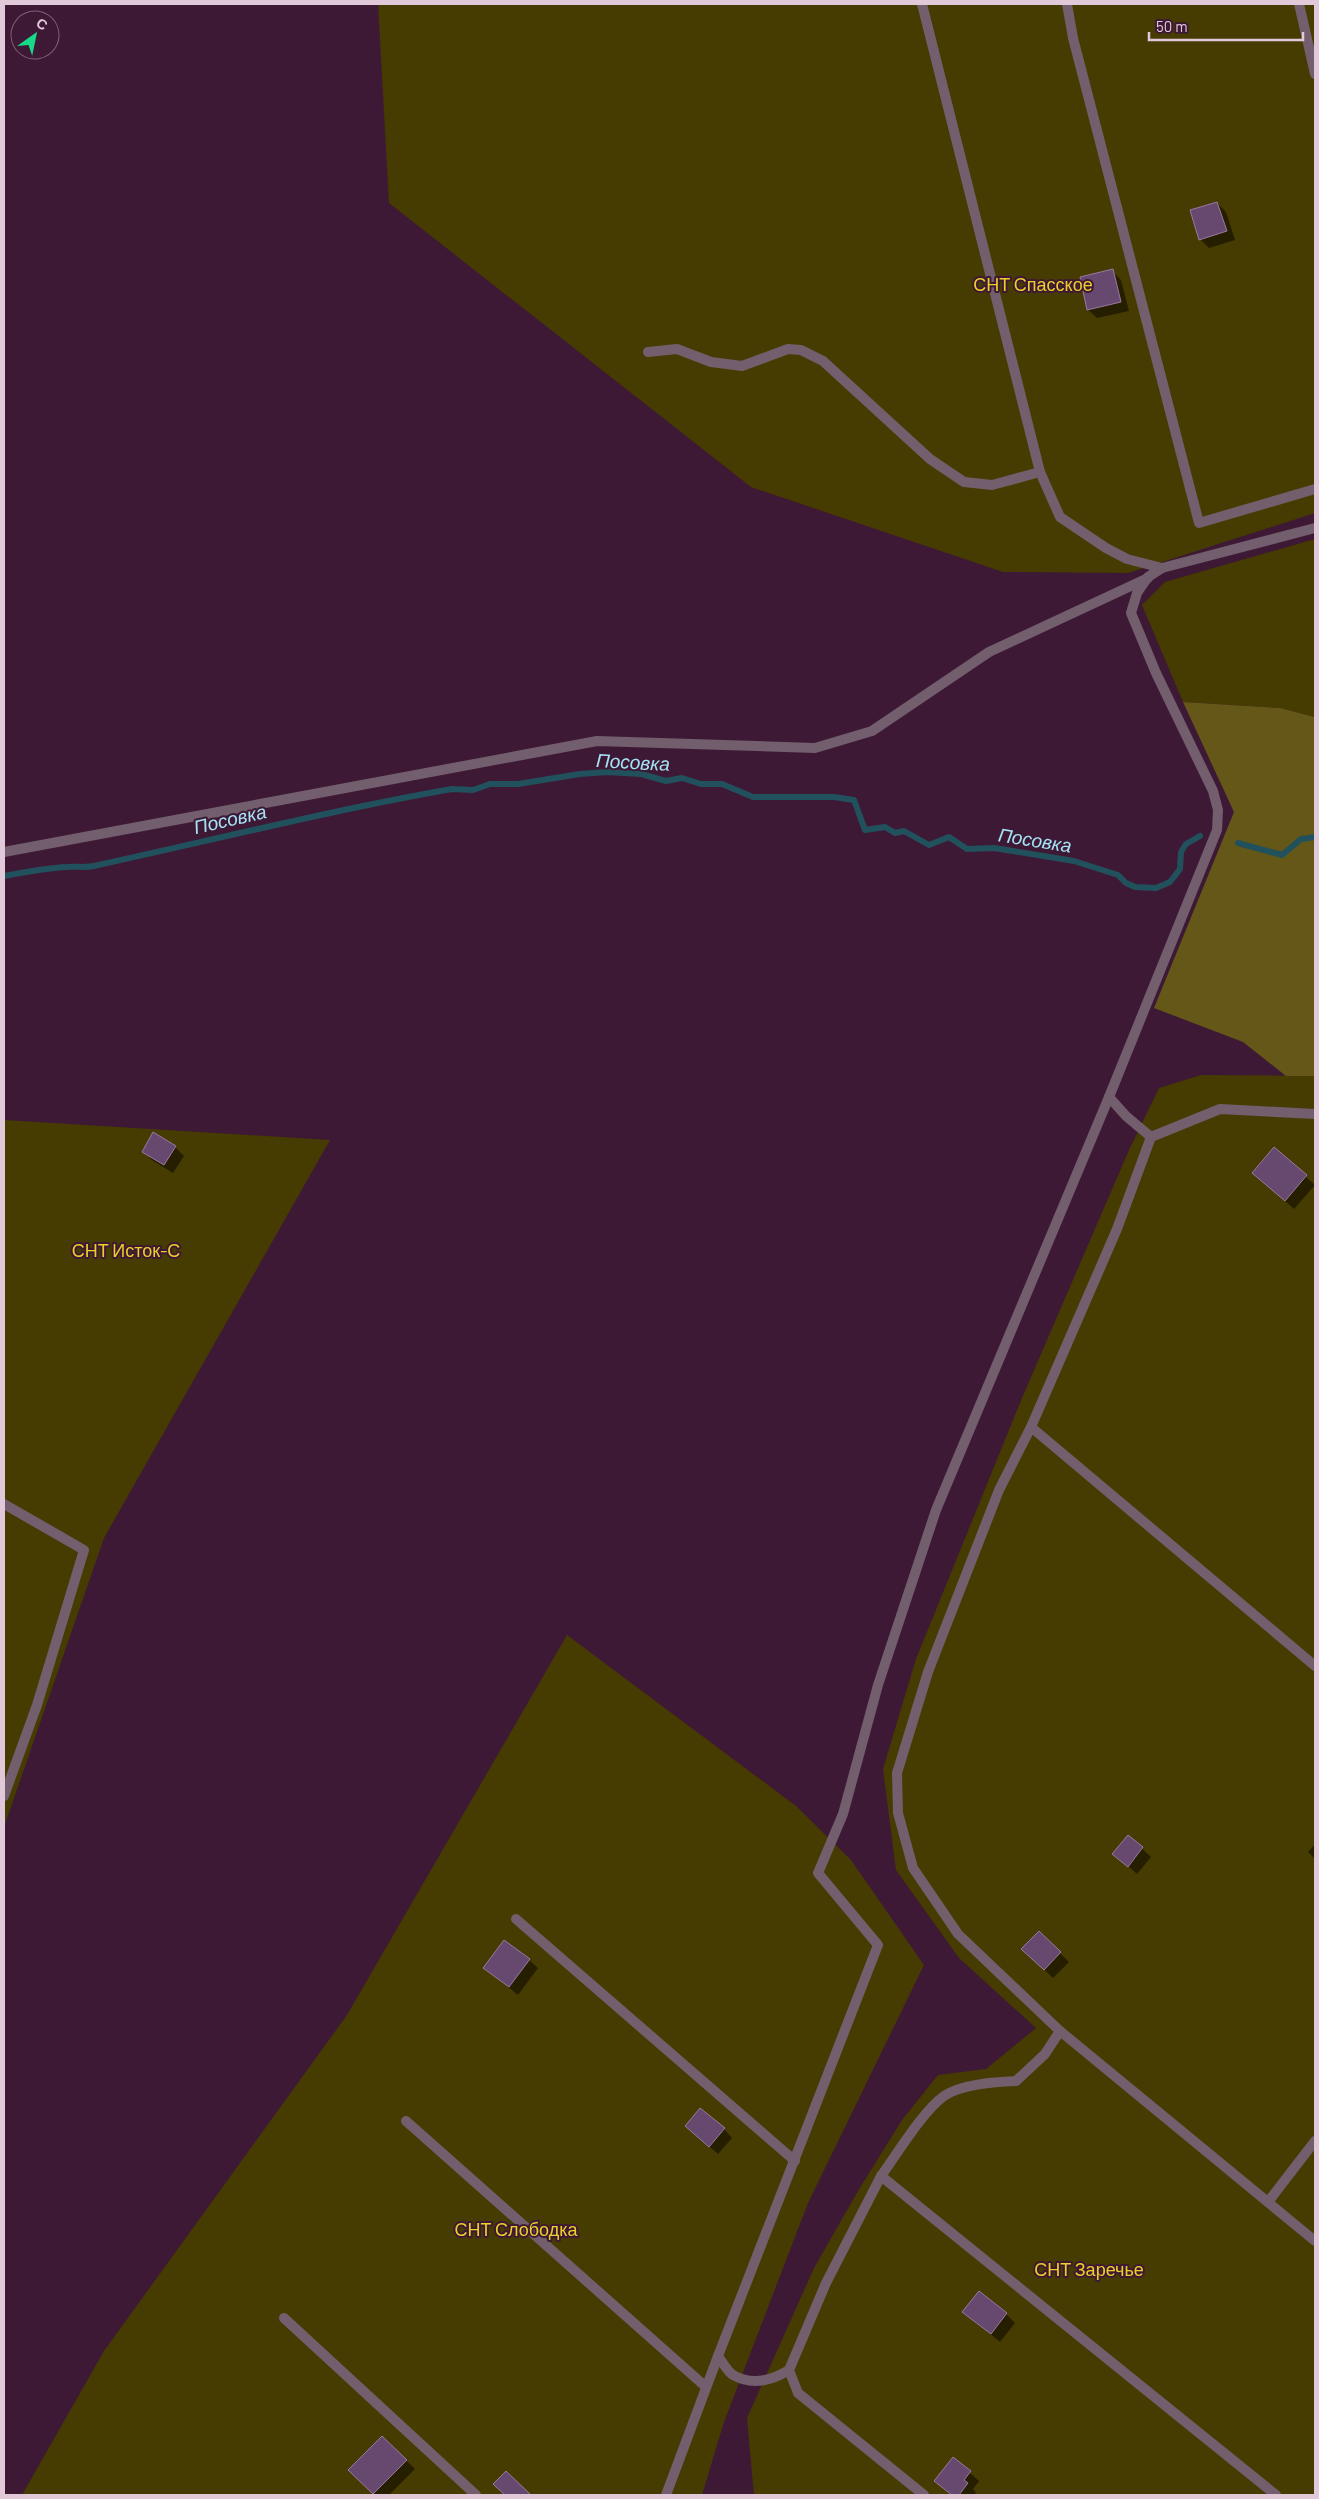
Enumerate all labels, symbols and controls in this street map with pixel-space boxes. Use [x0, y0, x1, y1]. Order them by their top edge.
north arrow [10, 10, 60, 60]
scale bar [1149, 10, 1303, 42]
text: С [33, 14, 51, 34]
text: 50 m [1156, 17, 1188, 35]
park label: СНТ Спасское [973, 273, 1093, 295]
water label: Посовка [596, 748, 671, 775]
water label: Посовка [191, 799, 268, 838]
water label: Посовка [997, 822, 1073, 857]
park label: СНТ Исток-С [72, 1239, 180, 1261]
park label: СНТ Слободка [454, 2218, 578, 2240]
park label: СНТ Заречье [1034, 2258, 1144, 2280]

